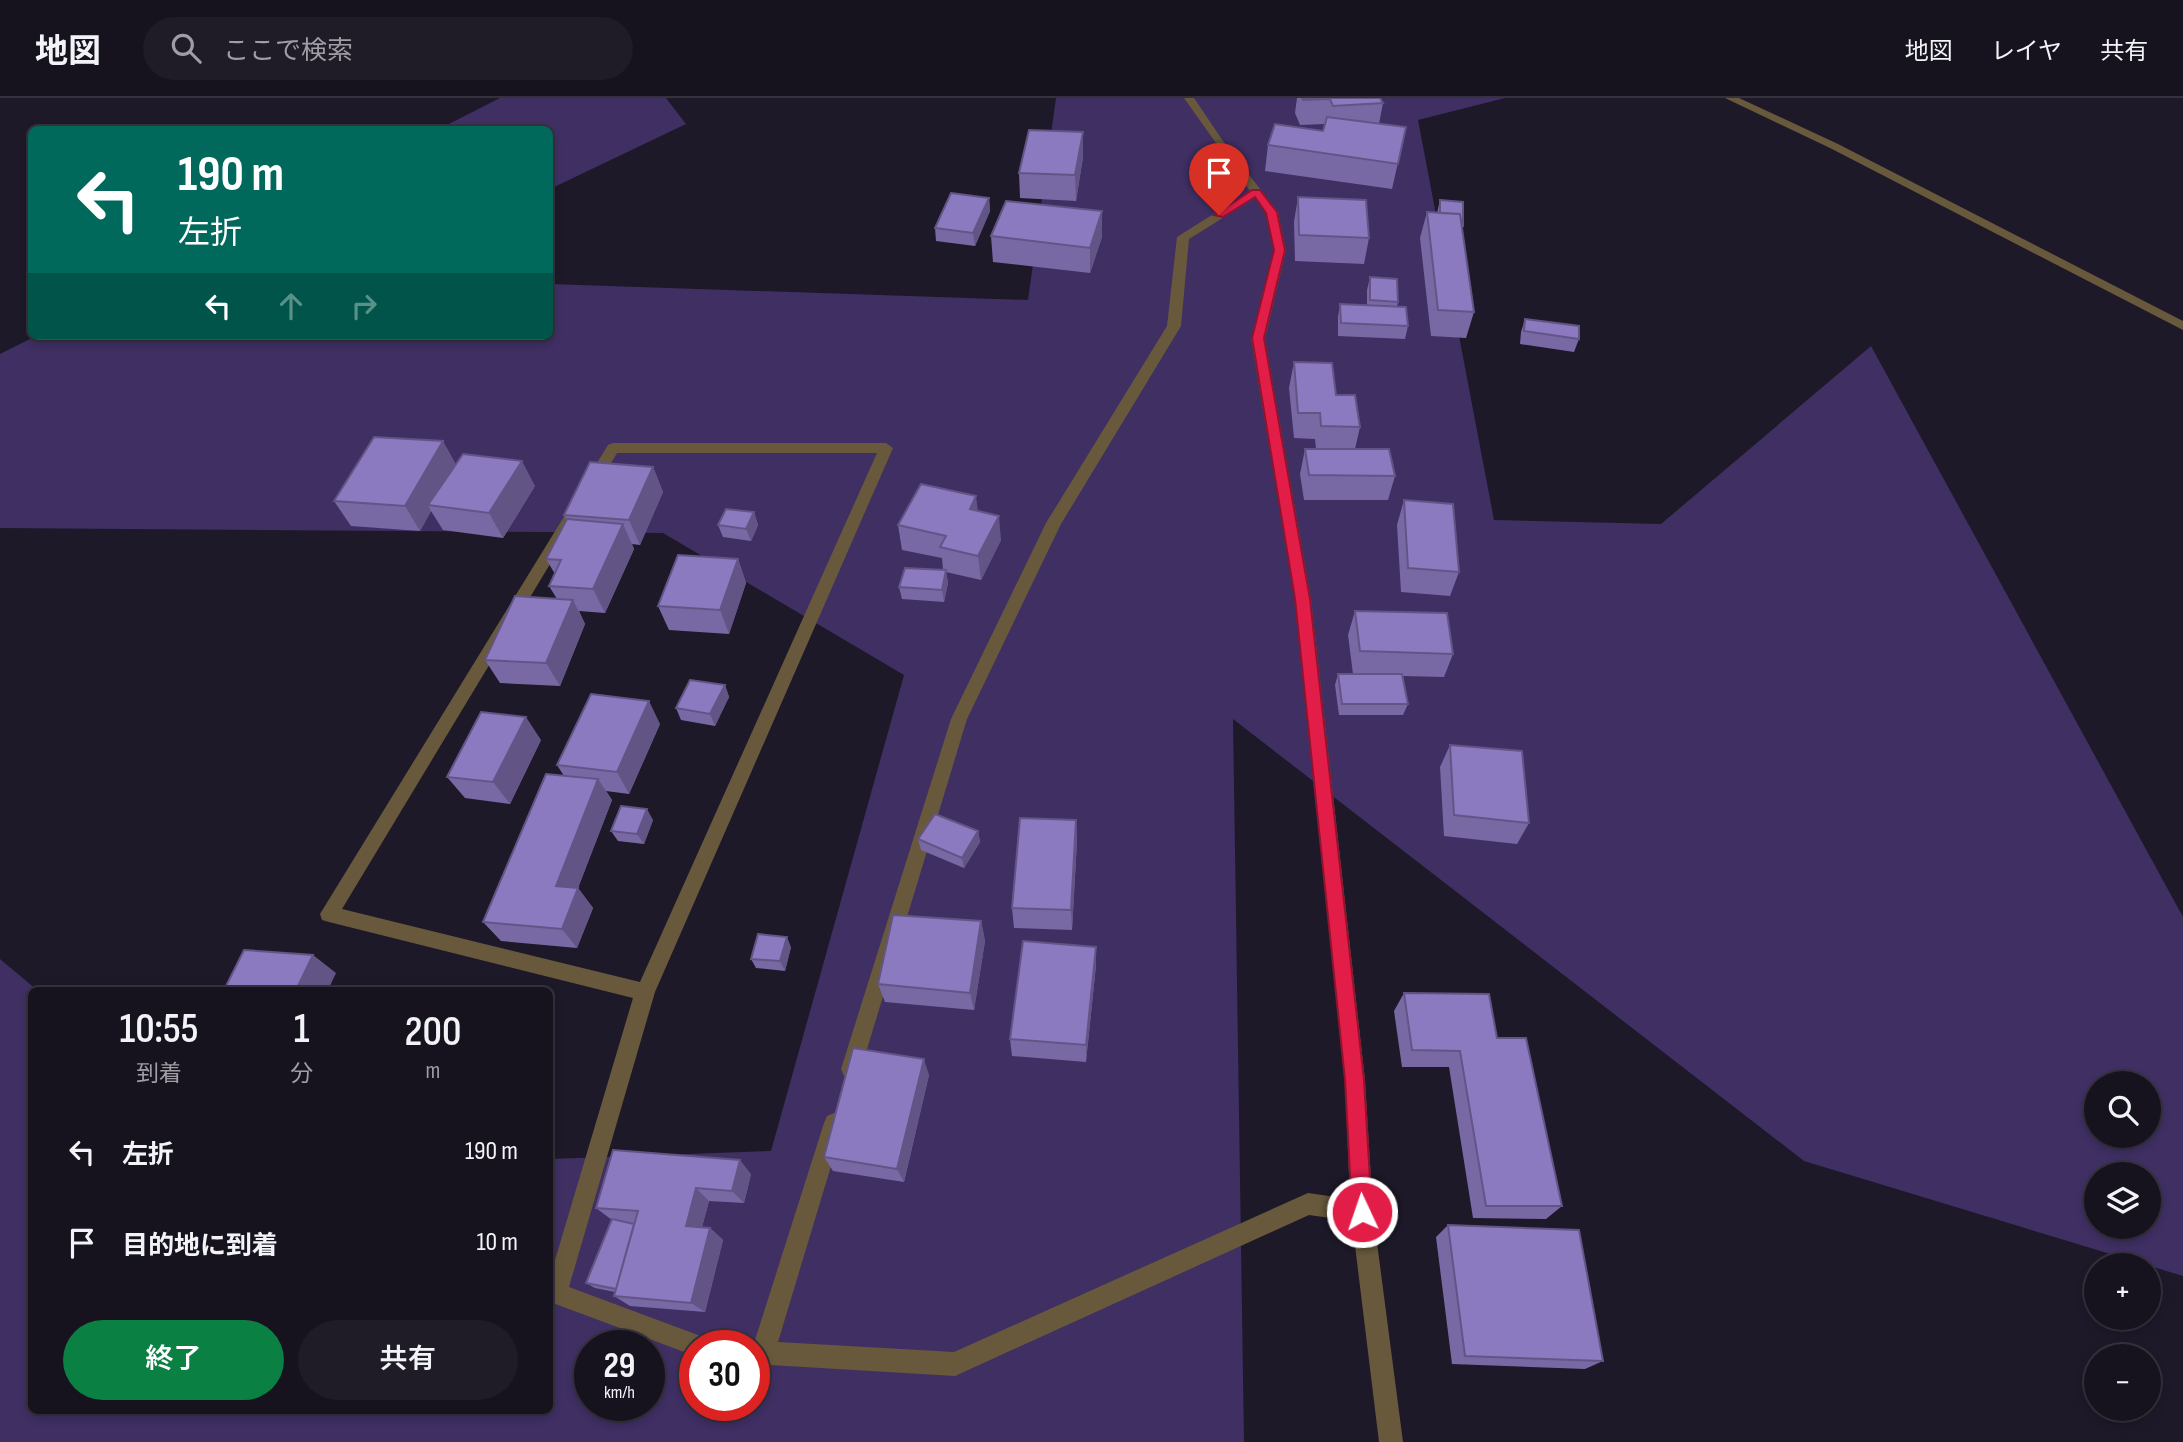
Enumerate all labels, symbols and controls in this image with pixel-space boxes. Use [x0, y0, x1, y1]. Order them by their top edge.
search box [143, 17, 633, 80]
icon: search [167, 29, 205, 67]
text: 地図 [35, 32, 101, 72]
text: ここで検索 [223, 36, 353, 67]
text: 地図 [1905, 37, 1953, 66]
text: レイヤ [1991, 37, 2062, 66]
text: 共有 [2100, 37, 2148, 66]
pin [1189, 143, 1249, 215]
text: 190 m [178, 146, 284, 205]
icon: left [63, 154, 154, 245]
icon: arrive [1200, 154, 1238, 192]
text: 左折 [178, 214, 242, 253]
icon: left [199, 287, 237, 325]
icon: ahead [272, 287, 310, 325]
icon: right [345, 287, 383, 325]
text: 10:55 [120, 1004, 199, 1055]
text: 1 [294, 1004, 309, 1055]
text: 200 [405, 1007, 461, 1058]
text: m [426, 1057, 440, 1085]
text: 到着 [136, 1060, 182, 1088]
text: 分 [290, 1060, 313, 1088]
map controls [2084, 1071, 2161, 1421]
button: search [2084, 1071, 2161, 1148]
icon: left [63, 1133, 101, 1171]
text: 190 m [465, 1136, 518, 1167]
text: 左折 [122, 1140, 174, 1171]
button: layers [2084, 1162, 2161, 1239]
position arrow [1325, 1175, 1399, 1249]
icon: arrive [63, 1224, 101, 1262]
text: 10 m [476, 1227, 518, 1258]
text: 目的地に到着 [122, 1231, 278, 1262]
button: + [2084, 1253, 2161, 1330]
button: 終了 [63, 1320, 284, 1400]
button: 共有 [298, 1320, 518, 1400]
speed limit sign: 30 [679, 1330, 770, 1421]
button: − [2084, 1344, 2161, 1421]
text: 29 [604, 1345, 635, 1388]
text: km/h [604, 1382, 635, 1403]

